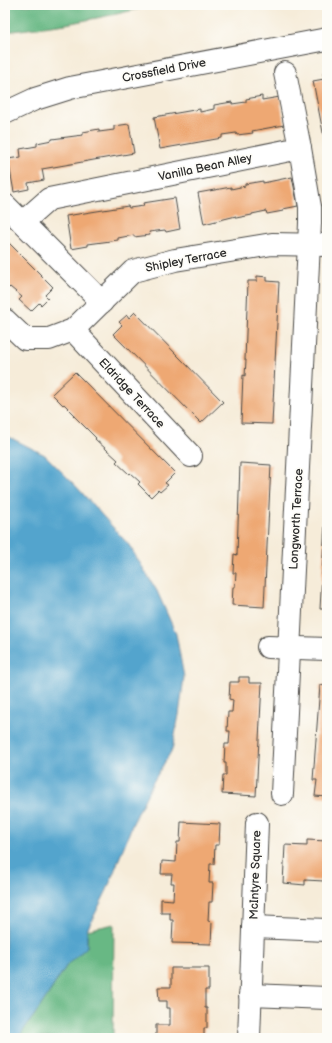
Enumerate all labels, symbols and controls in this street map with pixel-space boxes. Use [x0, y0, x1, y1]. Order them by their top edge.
street label: Crossfield Drive [121, 55, 207, 86]
street label: Vanilla Bean Alley [157, 150, 254, 185]
street label: Shipley Terrace [144, 245, 228, 276]
street label: Eldridge Terrace [95, 355, 168, 431]
street label: Longworth Terrace [286, 468, 307, 570]
street label: McIntyre Square [246, 830, 265, 920]

